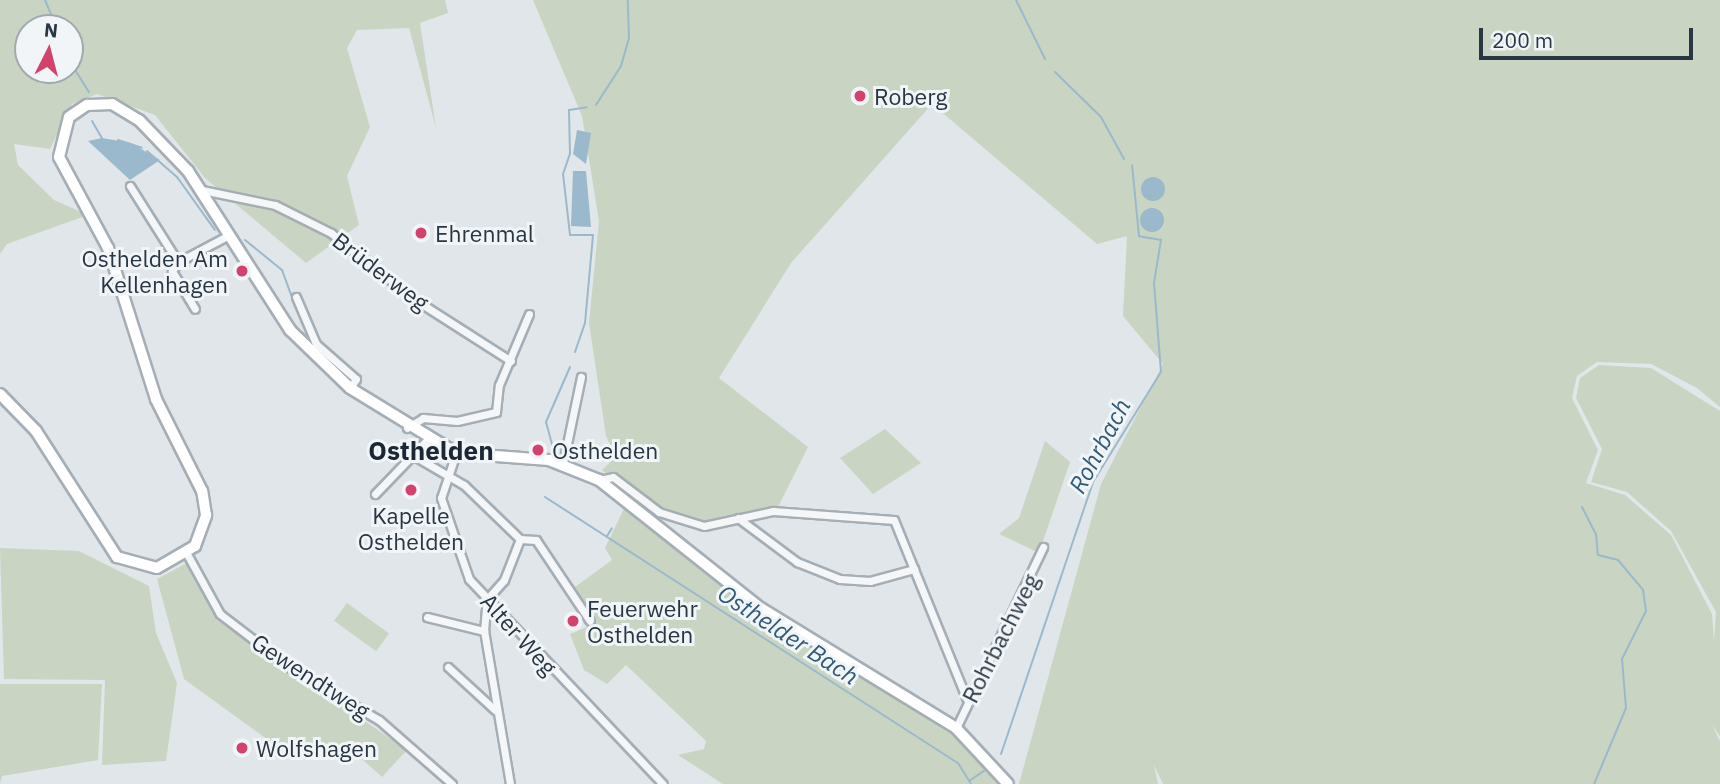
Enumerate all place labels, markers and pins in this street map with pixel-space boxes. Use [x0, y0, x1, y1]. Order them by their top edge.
place label: Roberg [874, 82, 947, 110]
marker: Roberg [852, 88, 868, 104]
place label: Ehrenmal [435, 219, 534, 247]
marker: Ehrenmal [413, 225, 429, 241]
place label: Osthelden Am Kellenhagen [81, 244, 228, 298]
marker: Osthelden Am Kellenhagen [234, 263, 250, 279]
place label: Osthelden [552, 436, 658, 464]
marker: Osthelden [530, 442, 546, 458]
marker: Kapelle Osthelden [403, 482, 419, 498]
place label: Kapelle Osthelden [358, 501, 464, 555]
place label: Feuerwehr Osthelden [587, 594, 698, 648]
marker: Feuerwehr Osthelden [565, 613, 581, 629]
place label: Wolfshagen [256, 734, 377, 762]
marker: Wolfshagen [234, 740, 250, 756]

